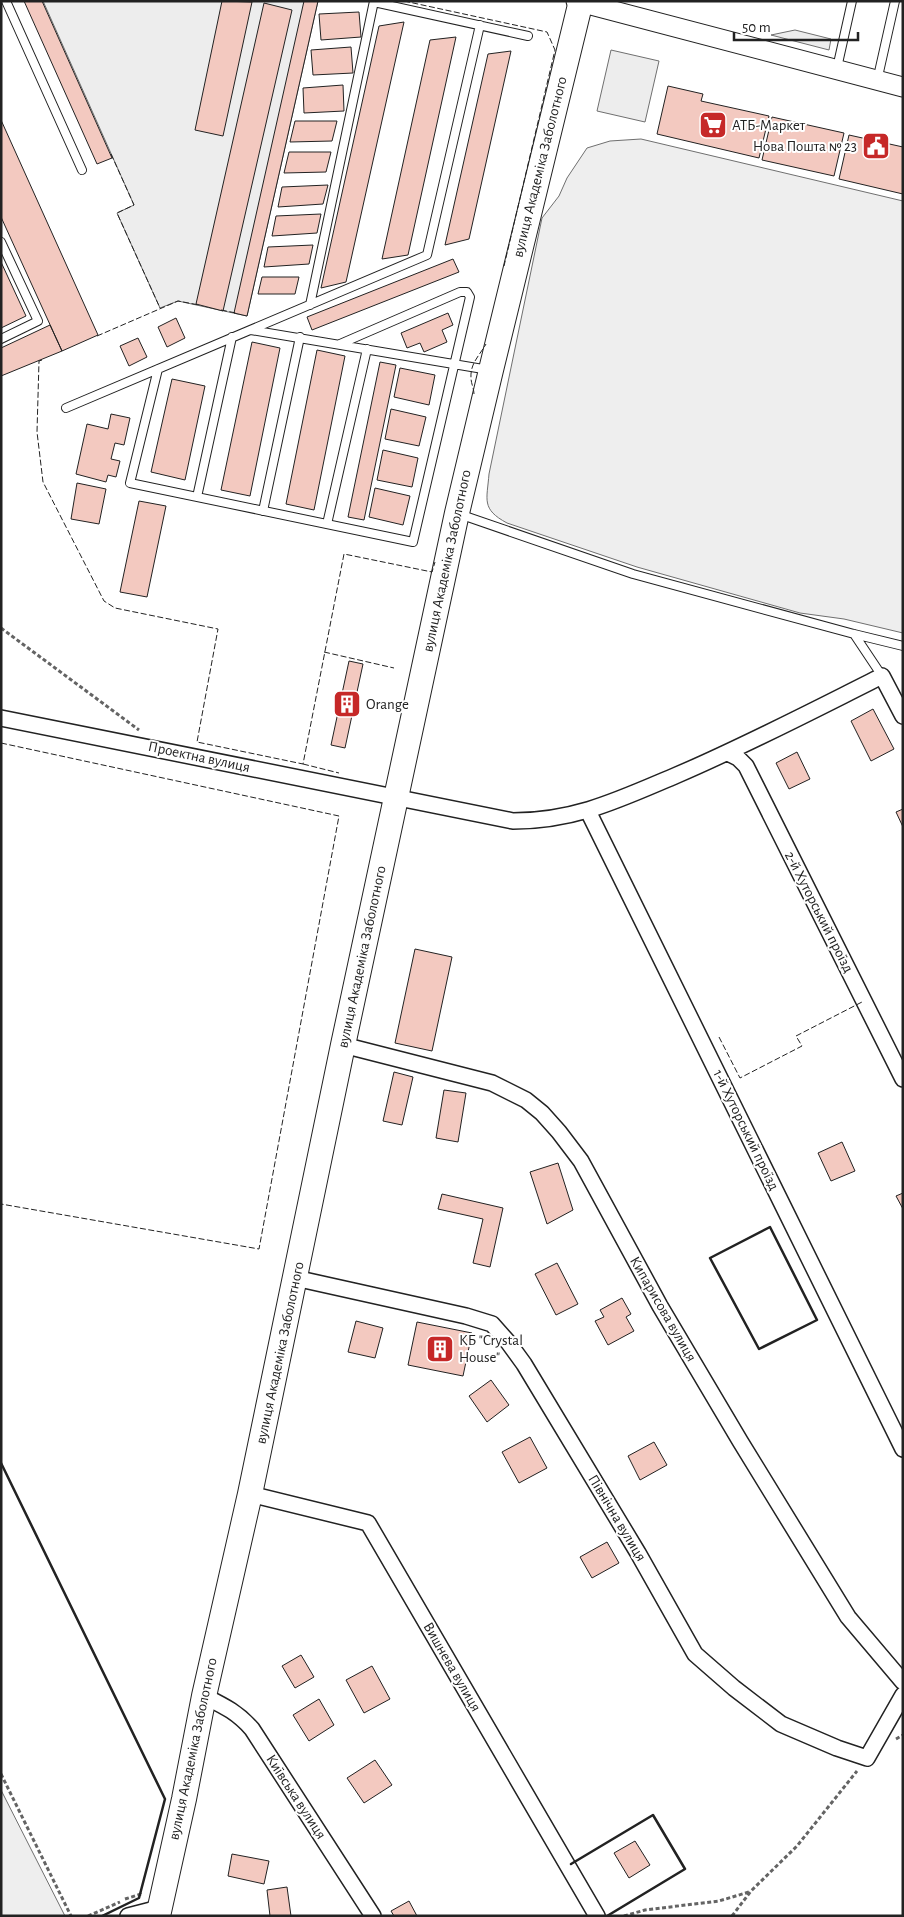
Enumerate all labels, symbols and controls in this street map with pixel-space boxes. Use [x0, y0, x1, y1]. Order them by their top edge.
scale bar [734, 10, 858, 42]
text: 50 m [742, 20, 771, 35]
street label: вулиця Академіка Заболотного [510, 75, 570, 259]
supermarket icon: АТБ-Маркет [698, 110, 728, 140]
place label: АТБ-Маркет [732, 118, 806, 133]
public building icon: Нова Пошта № 23 [861, 131, 891, 161]
place label: Нова Пошта № 23 [753, 139, 857, 154]
street label: вулиця Академіка Заболотного [420, 469, 474, 653]
building icon: Orange [332, 689, 362, 719]
place label: Orange [366, 697, 409, 712]
street label: Проектна вулиця [147, 739, 251, 775]
street label: 2-й Хуторський проїзд [782, 849, 856, 975]
street label: вулиця Академіка Заболотного [335, 865, 389, 1049]
street label: 1-й Хуторський проїзд [710, 1067, 782, 1193]
street label: Кипарисова вулиця [627, 1254, 699, 1364]
street label: вулиця Академіка Заболотного [253, 1261, 307, 1445]
place label: КБ "Crystal House" [459, 1333, 523, 1365]
building icon: КБ "Crystal House" [425, 1334, 455, 1364]
street label: Північна вулиця [585, 1472, 649, 1564]
street label: Вишнева вулиця [420, 1620, 484, 1714]
street label: вулиця Академіка Заболотного [166, 1657, 220, 1841]
street label: Київська вулиця [263, 1752, 329, 1842]

